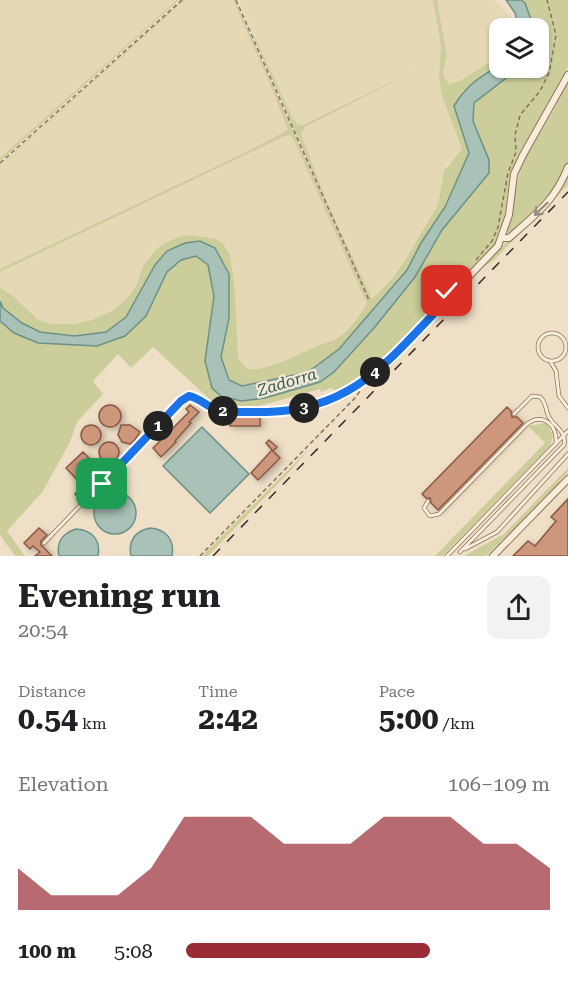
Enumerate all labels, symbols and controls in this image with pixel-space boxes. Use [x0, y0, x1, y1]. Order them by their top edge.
map controls [489, 18, 549, 78]
button: layers [489, 18, 549, 78]
one-way arrow [534, 201, 549, 215]
pin [421, 265, 472, 316]
icon: check [430, 274, 463, 307]
pin: 4 [360, 357, 390, 387]
text: 4 [371, 362, 379, 381]
water label: Zadorra [254, 364, 319, 400]
pin: 3 [289, 393, 319, 423]
pin: 2 [208, 396, 238, 426]
text: 3 [300, 398, 308, 417]
text: 2 [219, 401, 227, 420]
pin: 1 [143, 411, 173, 441]
text: 1 [154, 416, 162, 435]
pin [76, 458, 127, 509]
icon: arrive [85, 467, 118, 500]
text: Evening run [18, 576, 220, 615]
button: share [487, 576, 550, 639]
text: 20:54 [18, 618, 68, 642]
text: Distance [18, 682, 86, 701]
text: Time [198, 682, 238, 701]
text: Pace [379, 682, 415, 701]
text: 0.54 [18, 701, 78, 736]
text: 2:42 [198, 701, 258, 736]
text: 5:00 [379, 701, 438, 736]
text: km [78, 714, 107, 733]
text: /km [438, 714, 475, 733]
text: Elevation [18, 772, 109, 796]
text: 106–109 m [447, 772, 550, 796]
text: 100 m [18, 939, 76, 963]
text: 5:08 [114, 939, 153, 963]

